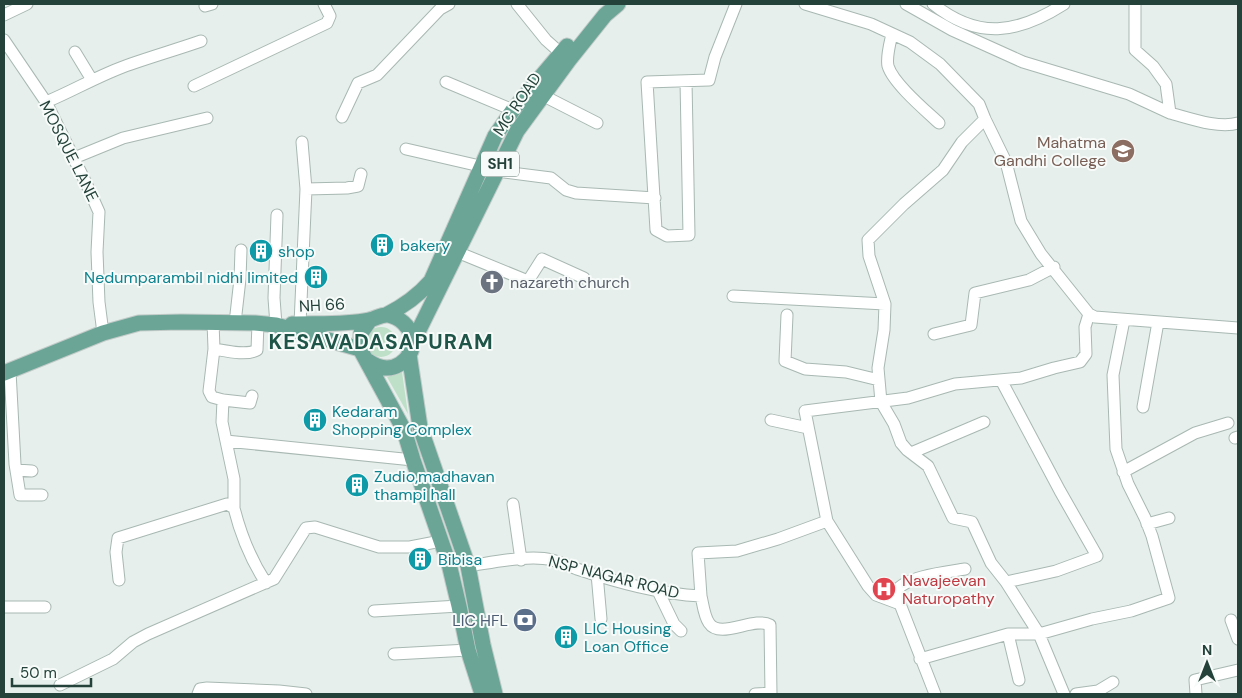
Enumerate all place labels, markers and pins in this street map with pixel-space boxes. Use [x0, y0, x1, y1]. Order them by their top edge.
place label: Mahatma Gandhi College [994, 132, 1106, 171]
school or university icon: Mahatma Gandhi College [1110, 138, 1136, 164]
building icon: bakery [369, 232, 395, 258]
place label: bakery [400, 235, 450, 256]
building icon: shop [248, 238, 274, 264]
place label: shop [278, 241, 315, 262]
building icon: Nedumparambil nidhi limited [303, 264, 329, 290]
place label: Nedumparambil nidhi limited [84, 267, 298, 288]
church icon: nazareth church [479, 269, 505, 295]
place label: nazareth church [510, 272, 630, 293]
place label: Kedaram Shopping Complex [332, 401, 472, 440]
building icon: Kedaram Shopping Complex [302, 407, 328, 433]
place label: Zudio,madhavan thampi hall [374, 466, 495, 505]
building icon: Zudio,madhavan thampi hall [344, 472, 370, 498]
building icon: Bibisa [407, 546, 433, 572]
place label: Bibisa [438, 549, 482, 570]
place label: Navajeevan Naturopathy [902, 570, 995, 609]
hospital icon: Navajeevan Naturopathy [871, 576, 897, 602]
bank icon: LIC HFL [512, 607, 538, 633]
place label: LIC HFL [452, 610, 508, 631]
place label: LIC Housing Loan Office [584, 618, 672, 657]
building icon: LIC Housing Loan Office [553, 624, 579, 650]

